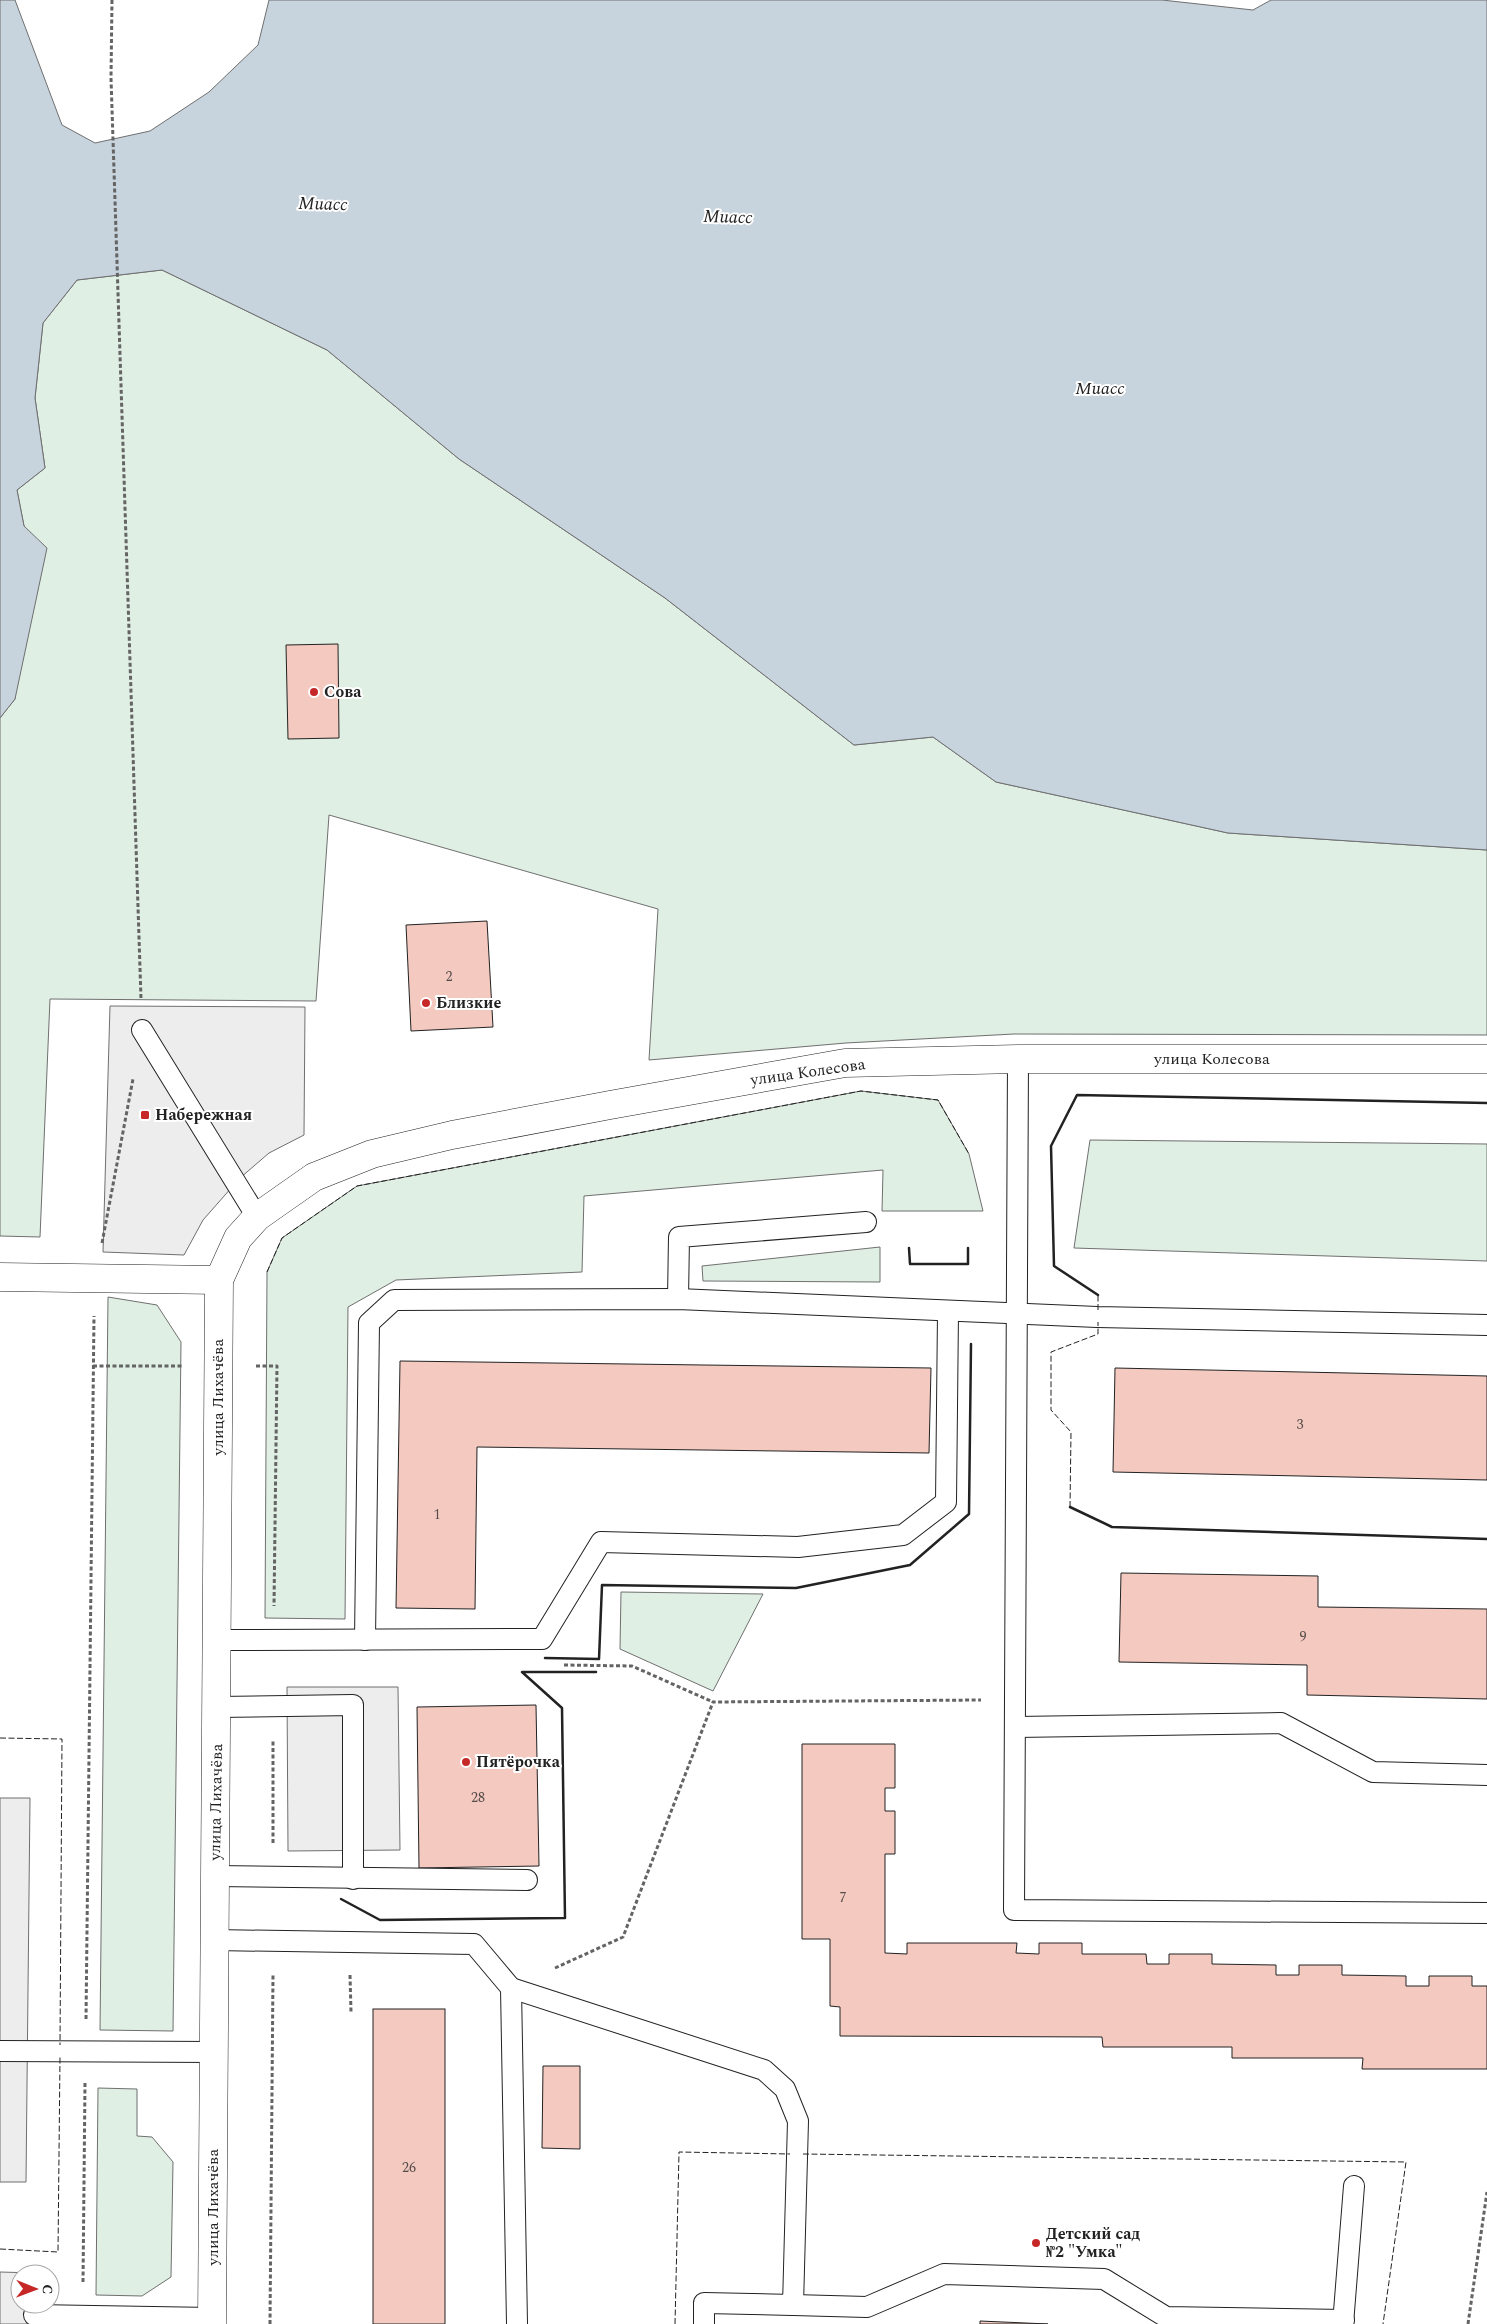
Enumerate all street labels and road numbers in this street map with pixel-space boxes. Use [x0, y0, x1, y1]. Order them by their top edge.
street label: улица Колесова [1153, 1047, 1270, 1071]
street label: улица Колесова [748, 1052, 867, 1092]
street label: улица Лихачёва [206, 1338, 230, 1456]
street label: улица Лихачёва [203, 1743, 229, 1862]
street label: улица Лихачёва [201, 2148, 225, 2266]

